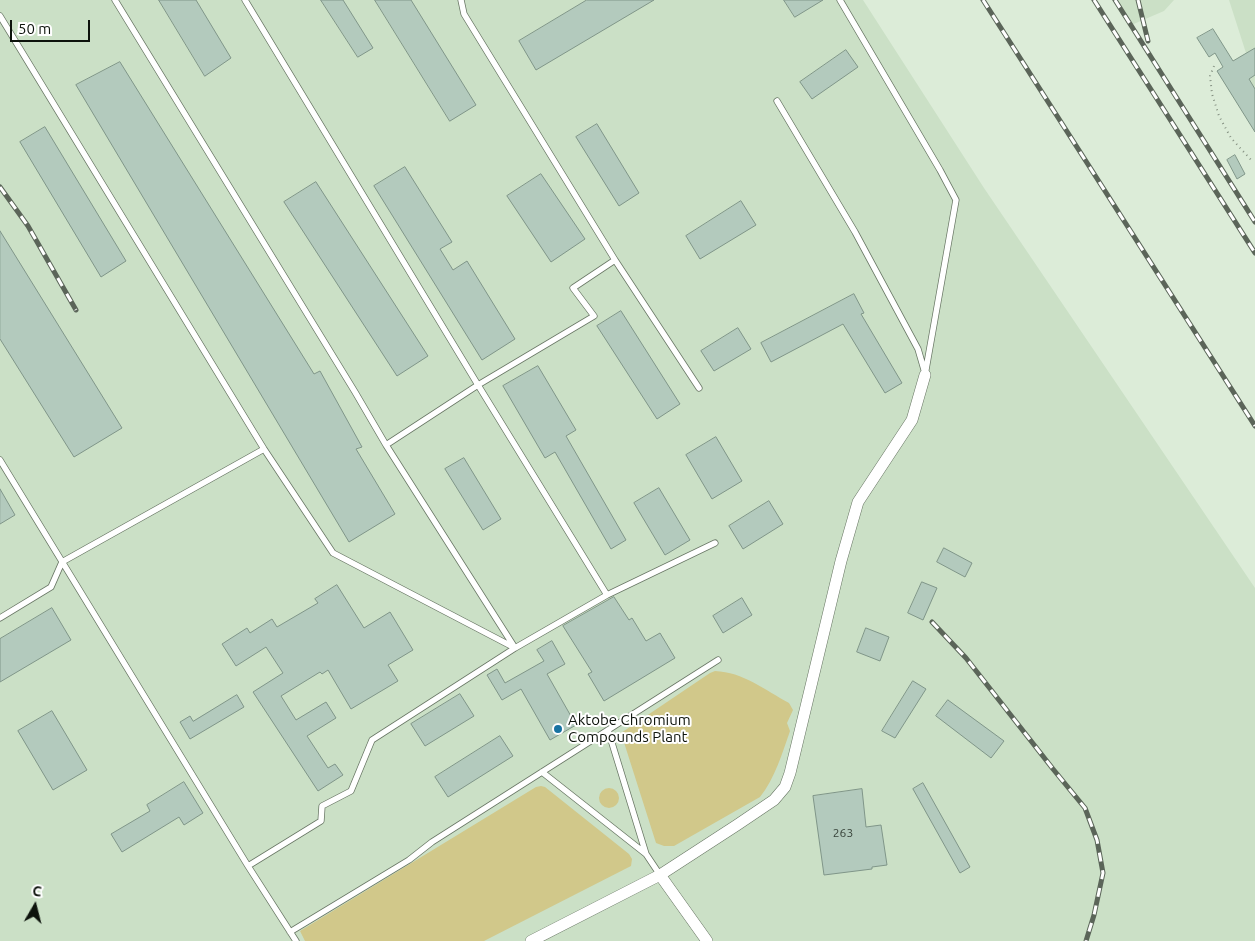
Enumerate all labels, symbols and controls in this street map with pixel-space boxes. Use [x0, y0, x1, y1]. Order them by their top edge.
scale bar [12, 10, 92, 42]
text: 50 m [18, 20, 51, 37]
place label: Aktobe Chromium Compounds Plant [568, 711, 691, 746]
marker: Aktobe Chromium Compounds Plant [552, 723, 564, 735]
house number: 263 [833, 826, 853, 840]
north arrow [10, 881, 60, 931]
text: С [32, 883, 43, 900]

